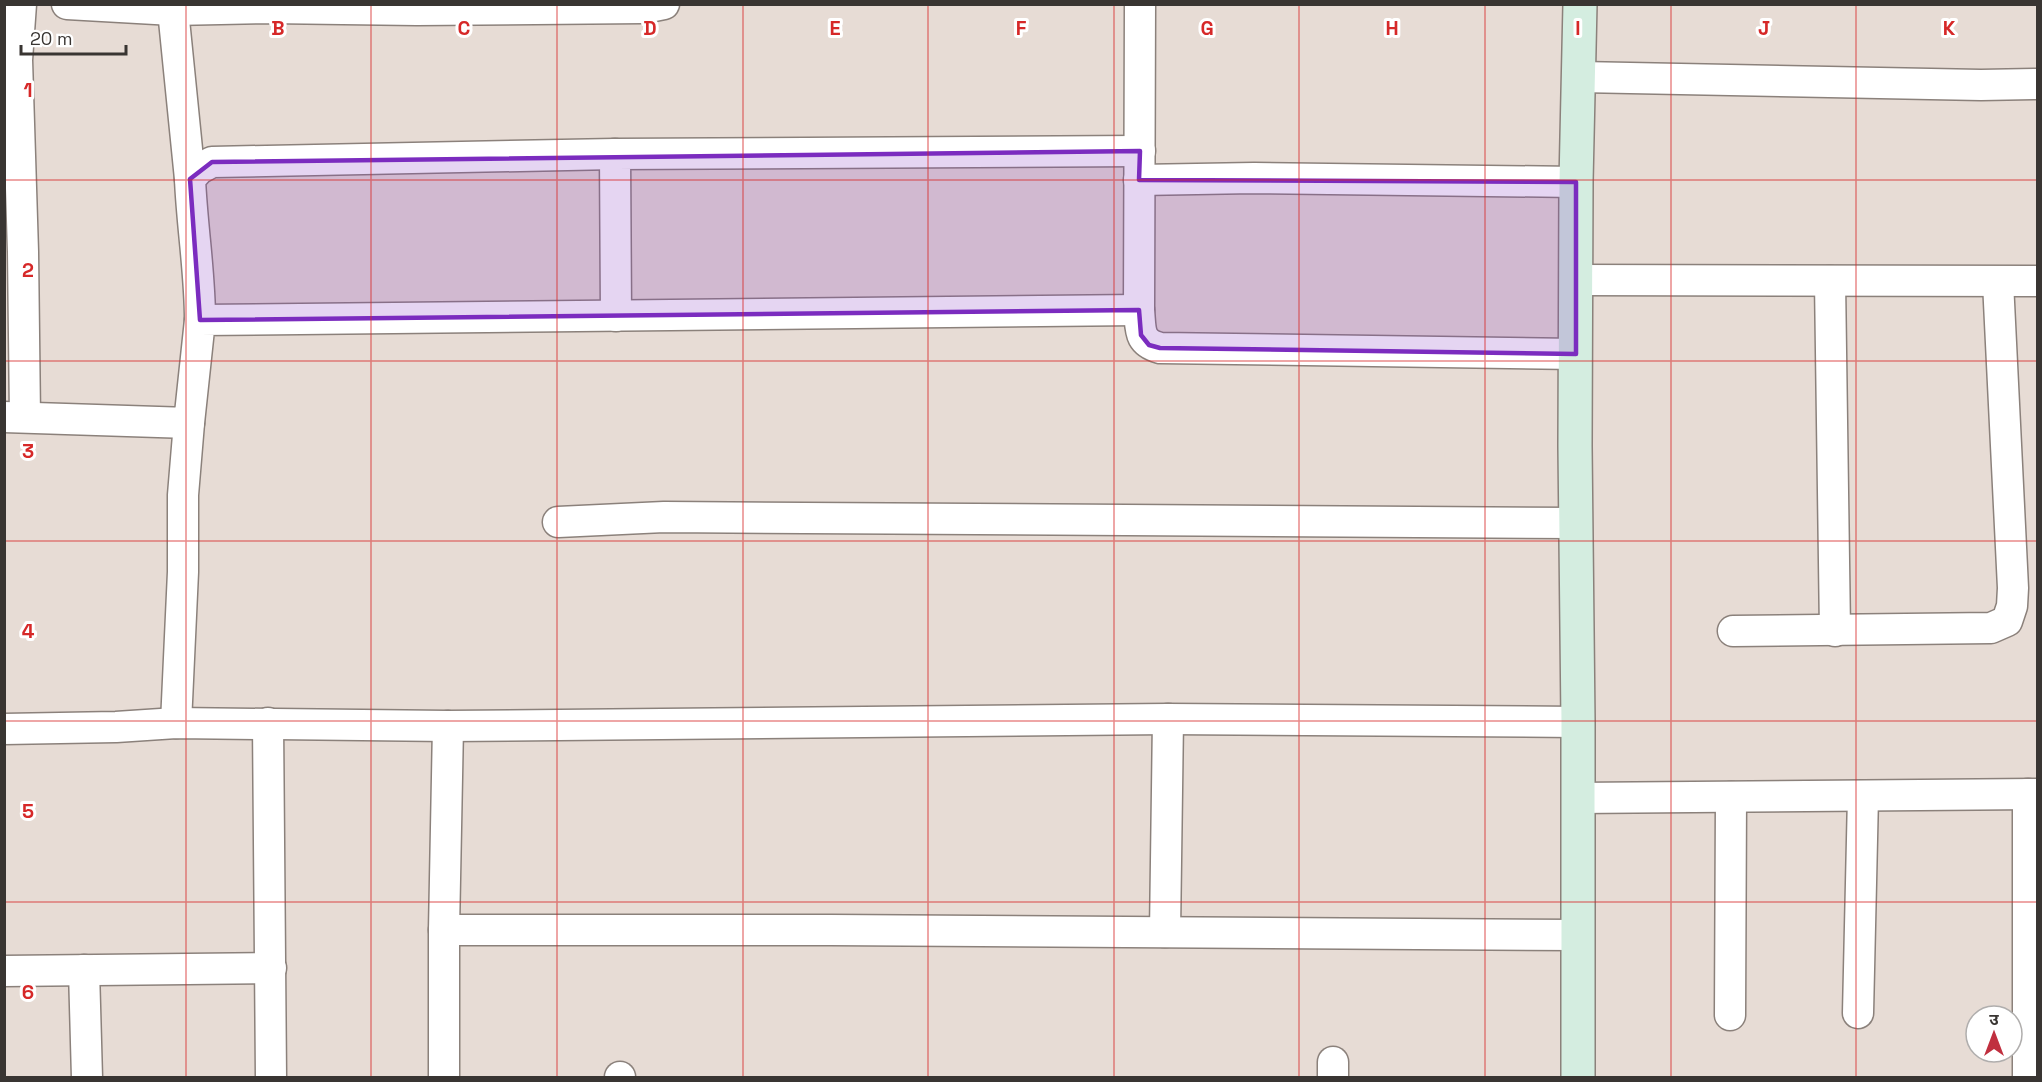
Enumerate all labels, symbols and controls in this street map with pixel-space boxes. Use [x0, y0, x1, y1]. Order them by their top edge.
text: B [271, 15, 285, 41]
text: C [458, 15, 471, 41]
text: D [643, 15, 657, 41]
text: E [829, 15, 841, 41]
text: F [1016, 15, 1027, 41]
text: G [1200, 15, 1214, 41]
text: H [1385, 15, 1399, 41]
text: I [1575, 15, 1581, 41]
text: J [1758, 15, 1770, 41]
text: K [1943, 15, 1956, 41]
scale bar [21, 18, 126, 56]
text: 20 m [30, 27, 73, 50]
text: 1 [23, 77, 33, 103]
text: 2 [22, 257, 34, 283]
text: 3 [22, 438, 34, 464]
text: 4 [22, 618, 35, 644]
text: 5 [22, 798, 34, 824]
text: 6 [22, 979, 34, 1005]
north arrow [1964, 1004, 2024, 1064]
text: उ [1989, 1009, 1999, 1030]

